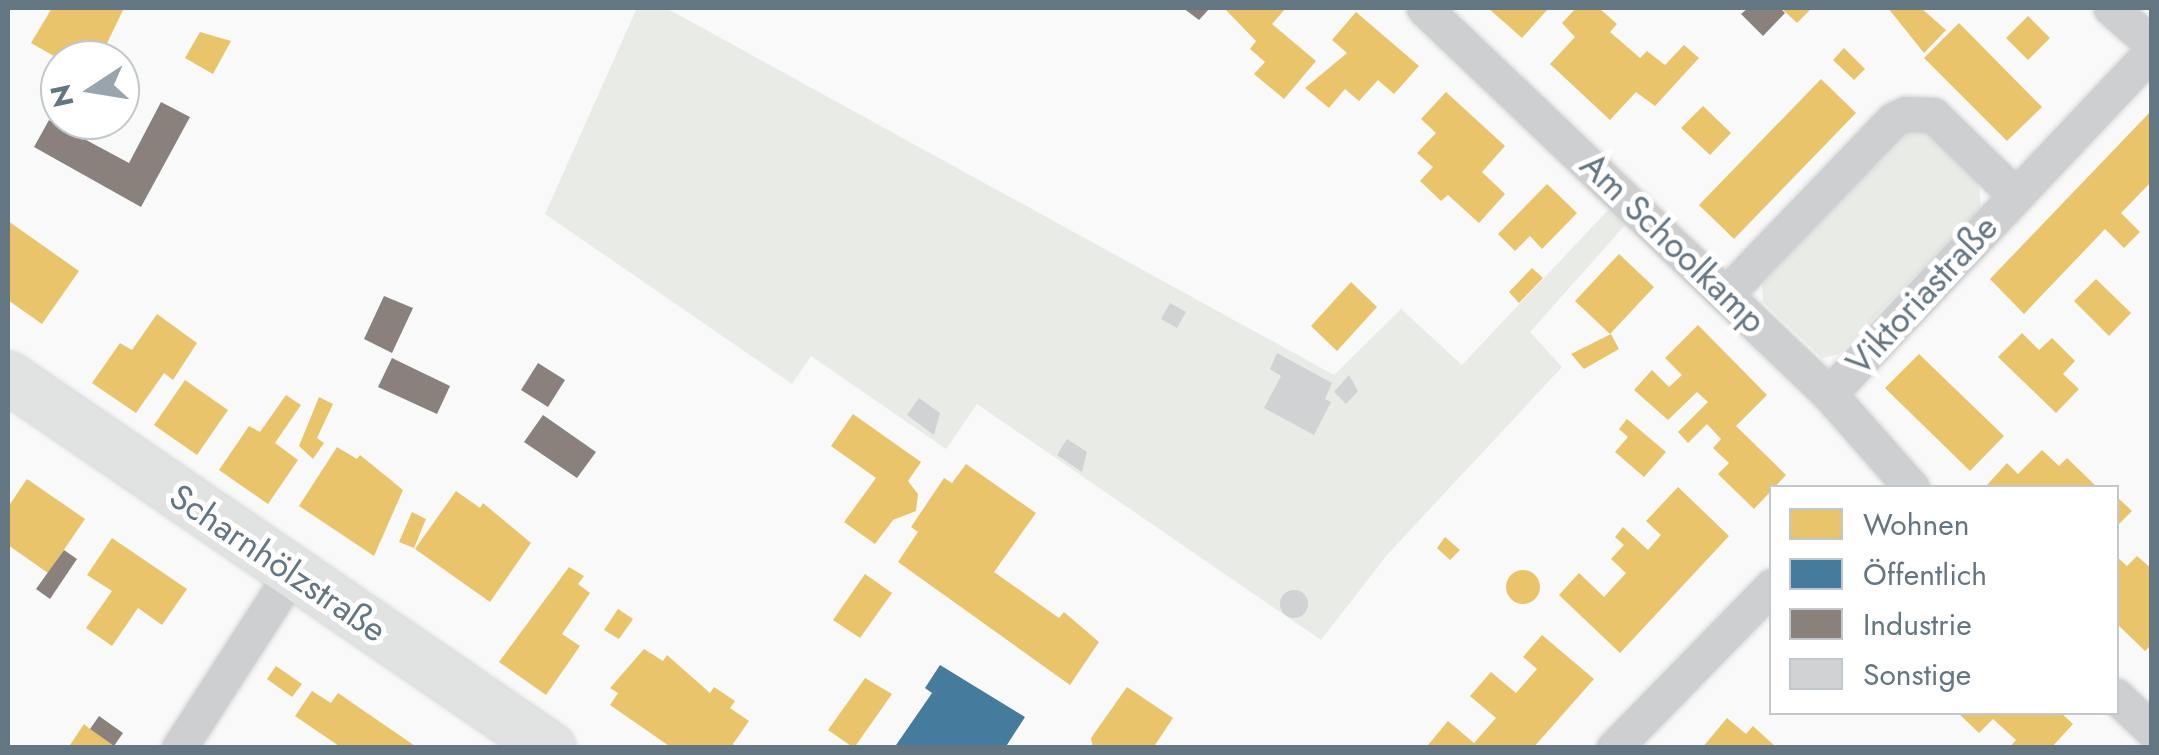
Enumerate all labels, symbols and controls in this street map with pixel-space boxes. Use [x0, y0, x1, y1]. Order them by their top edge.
north arrow [40, 40, 140, 140]
text: N [40, 81, 84, 111]
street label: Am Schoolkamp [1572, 144, 1774, 342]
street label: Viktoriastraße [1838, 207, 2006, 383]
street label: Scharnhölzstraße [162, 475, 394, 651]
legend [1769, 485, 2119, 715]
text: Wohnen [1863, 503, 1969, 546]
text: Öffentlich [1863, 553, 1987, 596]
text: Industrie [1863, 603, 1972, 646]
text: Sonstige [1863, 653, 1971, 696]

